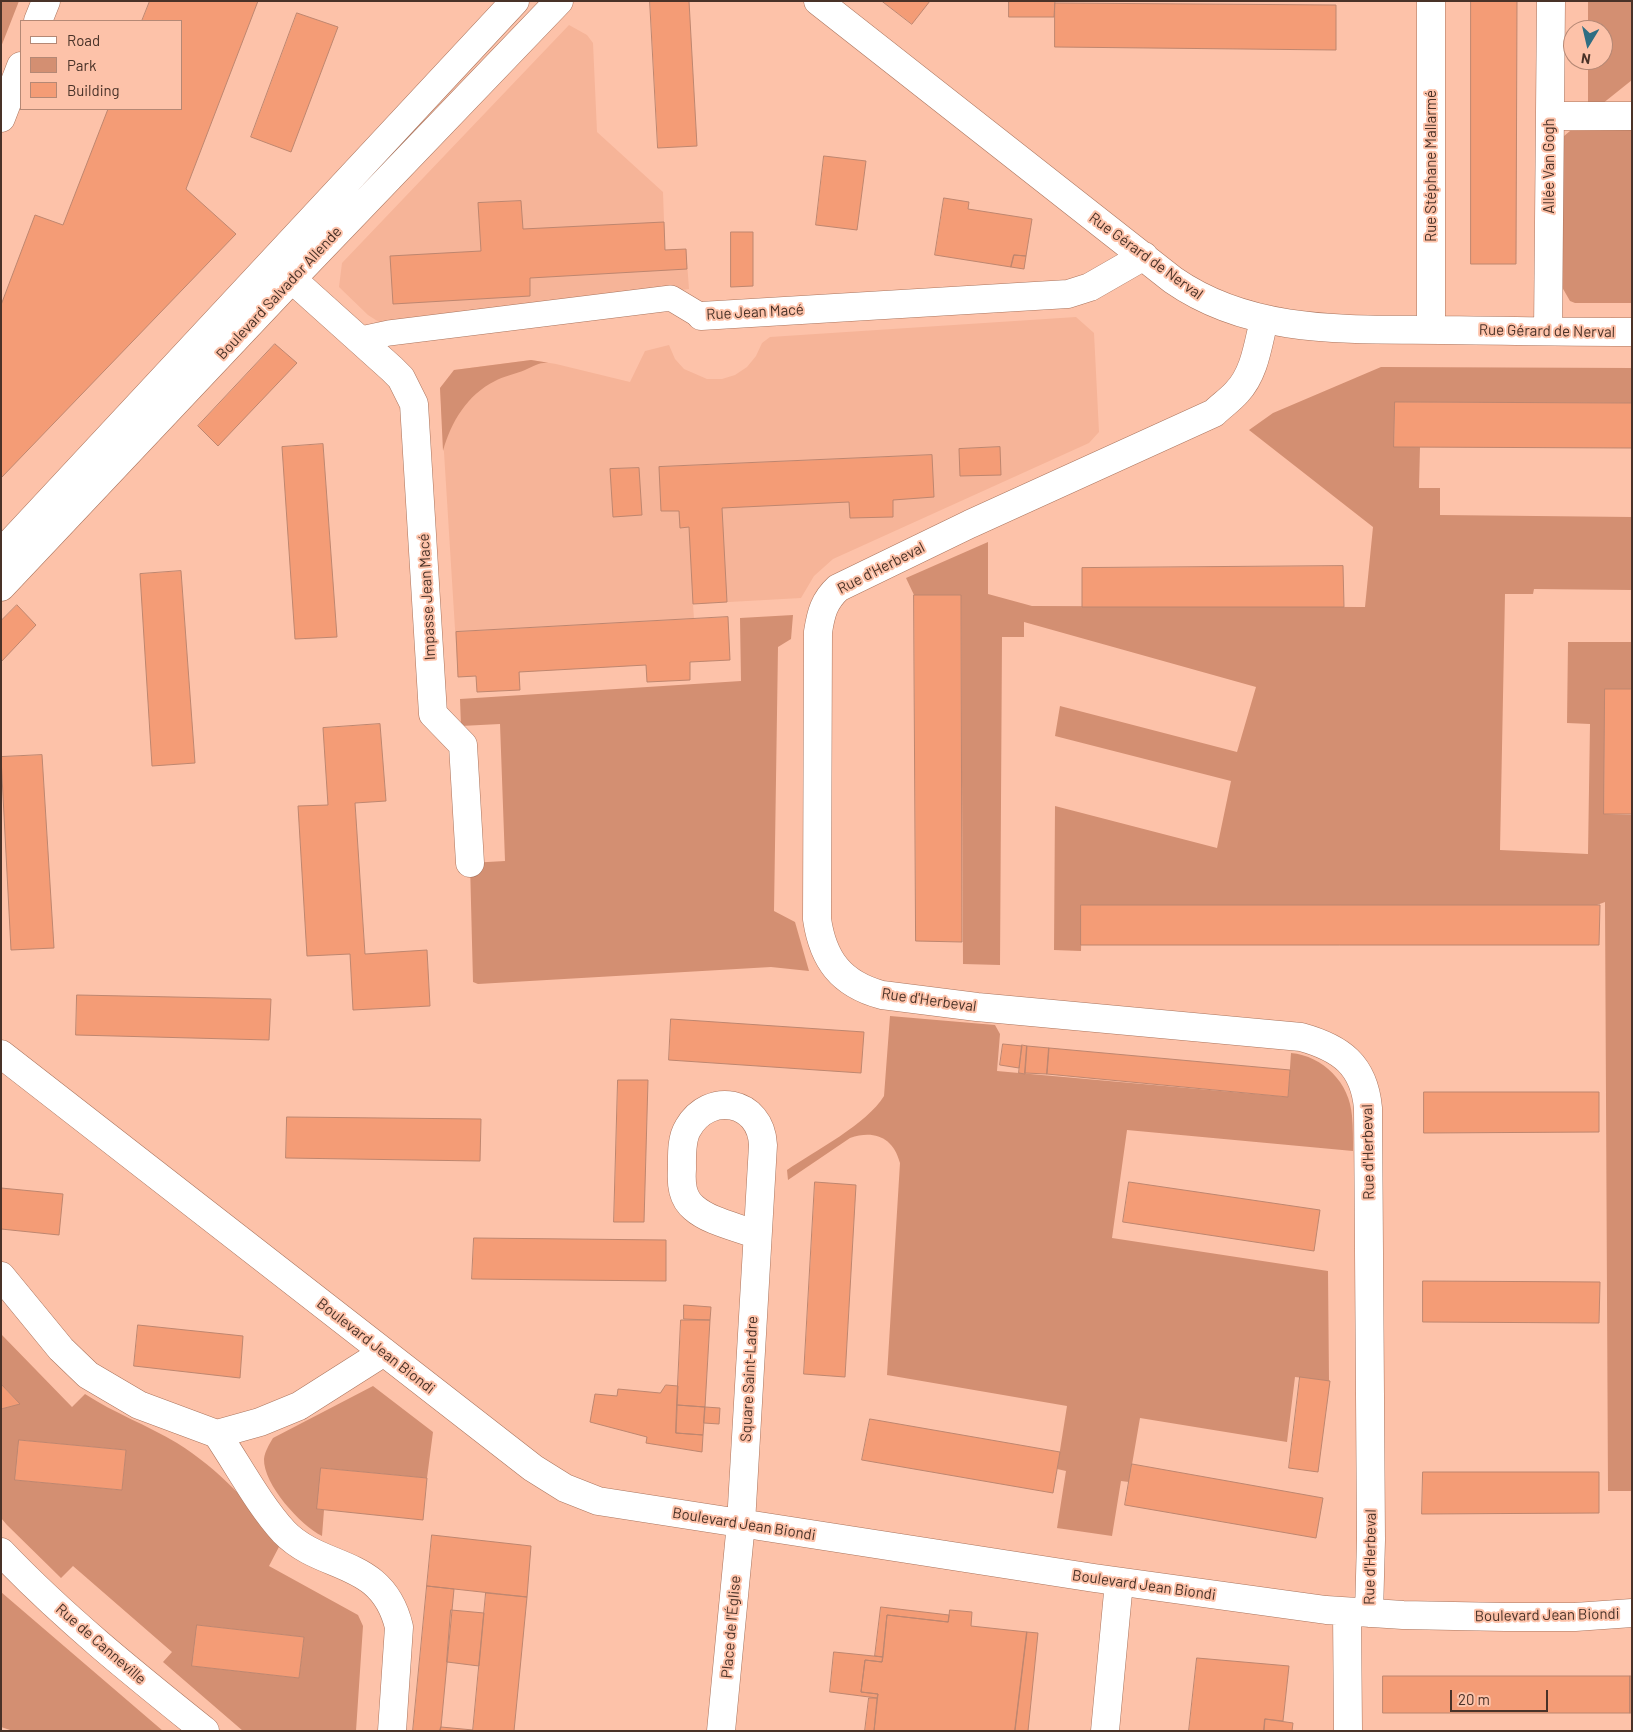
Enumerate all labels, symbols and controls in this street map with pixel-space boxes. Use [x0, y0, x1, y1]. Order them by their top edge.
legend [20, 20, 182, 110]
north arrow [1563, 20, 1613, 70]
text: Road [67, 31, 100, 49]
text: N [1580, 50, 1592, 68]
text: Park [67, 56, 96, 74]
text: Building [67, 81, 120, 99]
street label: Rue Stéphane Mallarmé [1422, 90, 1440, 242]
street label: Allée Van Gogh [1540, 118, 1558, 214]
street label: Rue Gérard de Nerval [1086, 209, 1206, 303]
street label: Boulevard Salvador Allende [213, 223, 345, 363]
street label: Rue Jean Macé [706, 300, 804, 324]
street label: Rue Gérard de Nerval [1479, 321, 1615, 341]
street label: Impasse Jean Macé [415, 533, 439, 661]
street label: Rue d'Herbeval [834, 538, 928, 598]
street label: Rue d'Herbeval [880, 984, 978, 1016]
street label: Rue d'Herbeval [1358, 1104, 1378, 1200]
street label: Boulevard Jean Biondi [313, 1294, 439, 1398]
street label: Square Saint-Ladre [737, 1315, 761, 1443]
street label: Boulevard Jean Biondi [671, 1504, 817, 1544]
street label: Rue d'Herbeval [1360, 1509, 1380, 1605]
street label: Boulevard Jean Biondi [1071, 1566, 1217, 1604]
street label: Place de l'Église [718, 1575, 744, 1679]
street label: Rue de Canneville [52, 1600, 150, 1688]
street label: Boulevard Jean Biondi [1474, 1605, 1620, 1625]
scale bar [1453, 1680, 1550, 1712]
text: 20 m [1458, 1690, 1490, 1708]

